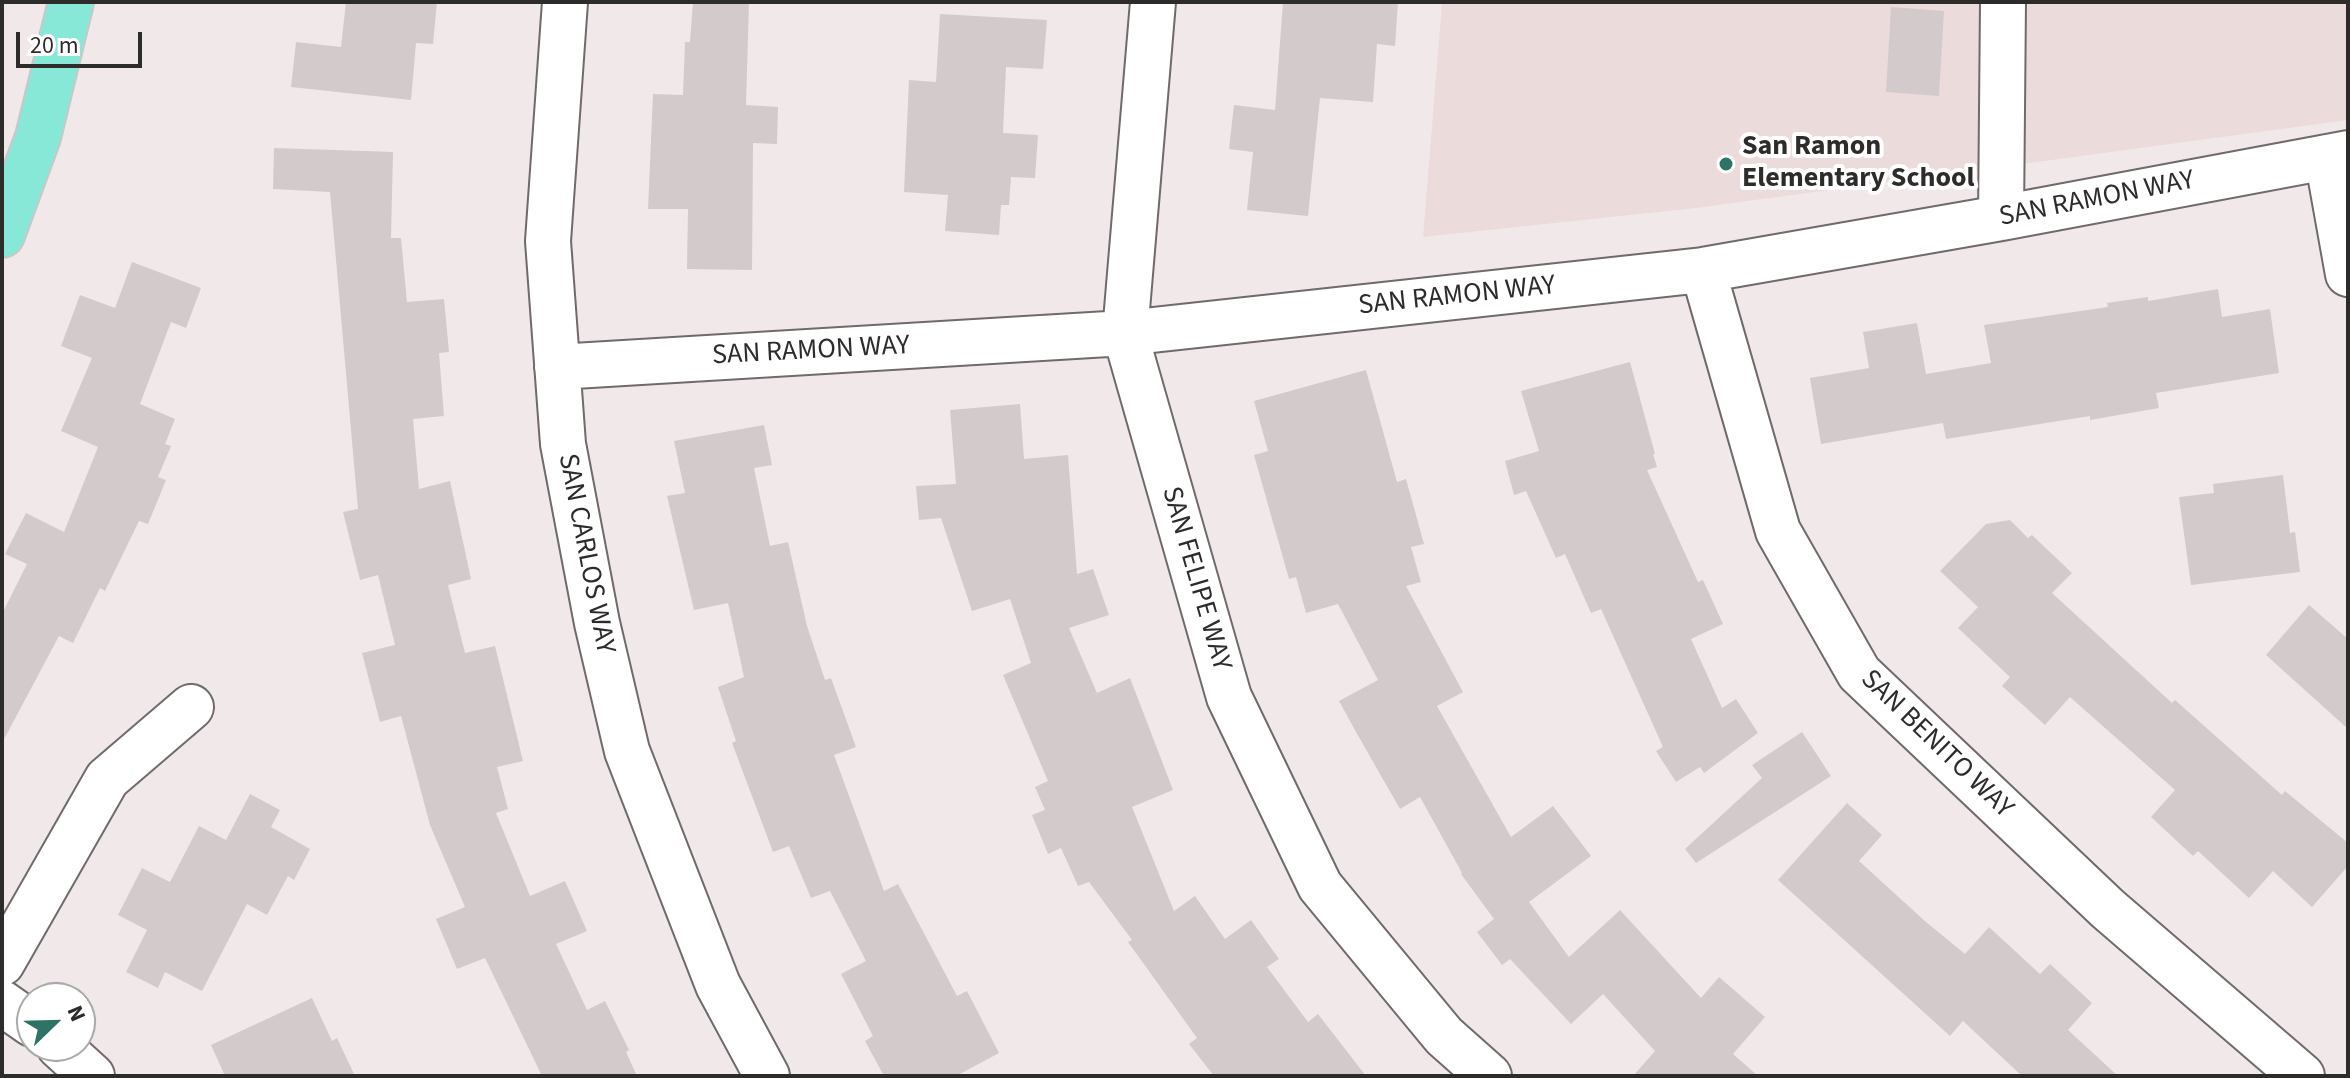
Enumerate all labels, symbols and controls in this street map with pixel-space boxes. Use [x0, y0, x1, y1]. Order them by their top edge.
scale bar [20, 16, 146, 66]
text: 20 m [30, 28, 79, 63]
place label: San Ramon Elementary School [1742, 131, 1975, 197]
marker: San Ramon Elementary School [1717, 155, 1735, 173]
street label: SAN RAMON WAY [1997, 165, 2197, 235]
street label: SAN RAMON WAY [1357, 270, 1557, 324]
street label: SAN RAMON WAY [711, 330, 911, 374]
street label: SAN CARLOS WAY [549, 451, 621, 657]
street label: SAN FELIPE WAY [1153, 483, 1237, 675]
street label: SAN BENITO WAY [1853, 664, 2019, 826]
north arrow [16, 982, 96, 1062]
text: N [59, 1000, 94, 1026]

